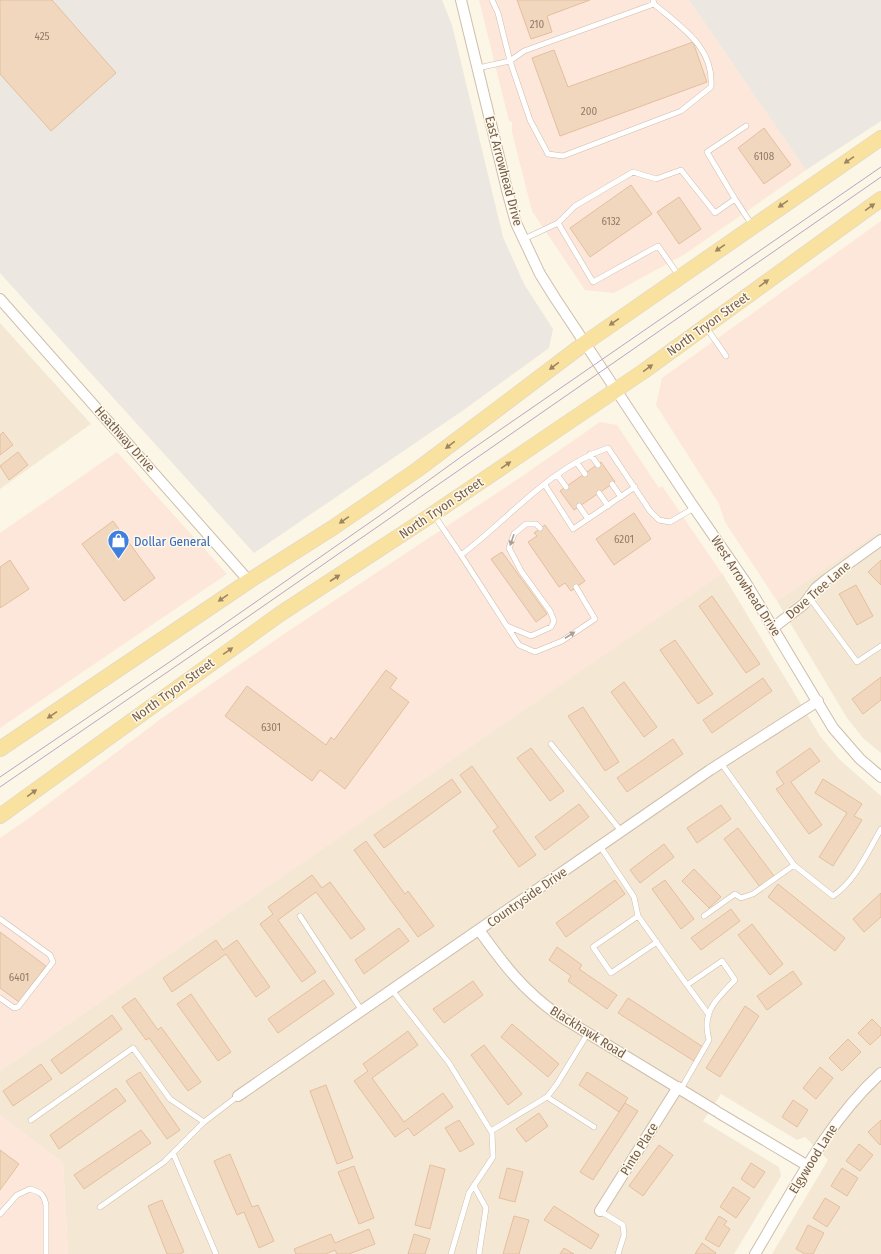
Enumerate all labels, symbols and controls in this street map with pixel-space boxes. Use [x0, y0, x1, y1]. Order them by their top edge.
house number: 210 [530, 18, 545, 31]
house number: 425 [34, 30, 50, 43]
house number: 200 [581, 105, 597, 118]
street label: East Arrowhead Drive [482, 114, 526, 228]
house number: 6108 [754, 150, 775, 163]
one-way arrow [843, 156, 854, 163]
one-way arrow [778, 200, 788, 208]
one-way arrow [864, 203, 875, 211]
house number: 6132 [602, 215, 621, 228]
one-way arrow [715, 244, 726, 252]
one-way arrow [759, 279, 769, 287]
street label: North Tryon Street [664, 289, 753, 359]
one-way arrow [609, 318, 619, 326]
one-way arrow [548, 362, 559, 371]
one-way arrow [643, 364, 653, 372]
street label: Heathway Drive [92, 403, 158, 475]
one-way arrow [444, 441, 455, 449]
one-way arrow [501, 461, 511, 469]
street label: North Tryon Street [396, 474, 486, 542]
one-way arrow [339, 516, 349, 524]
shop icon: Dollar General [106, 528, 132, 561]
house number: 6201 [614, 533, 634, 546]
street label: West Arrowhead Drive [708, 533, 784, 639]
place label: Dollar General [134, 534, 211, 549]
one-way arrow [509, 535, 515, 547]
street label: Dove Tree Lane [783, 558, 853, 622]
one-way arrow [330, 574, 340, 582]
one-way arrow [218, 594, 228, 602]
one-way arrow [565, 631, 575, 639]
one-way arrow [223, 647, 233, 655]
street label: North Tryon Street [129, 655, 218, 725]
one-way arrow [46, 711, 57, 719]
house number: 6301 [261, 721, 281, 734]
one-way arrow [26, 789, 37, 797]
street label: Countryside Drive [484, 864, 570, 930]
house number: 6401 [9, 971, 29, 984]
street label: Blackhawk Road [547, 1003, 629, 1061]
street label: Pinto Place [617, 1120, 661, 1178]
street label: Elgywood Lane [786, 1122, 840, 1196]

